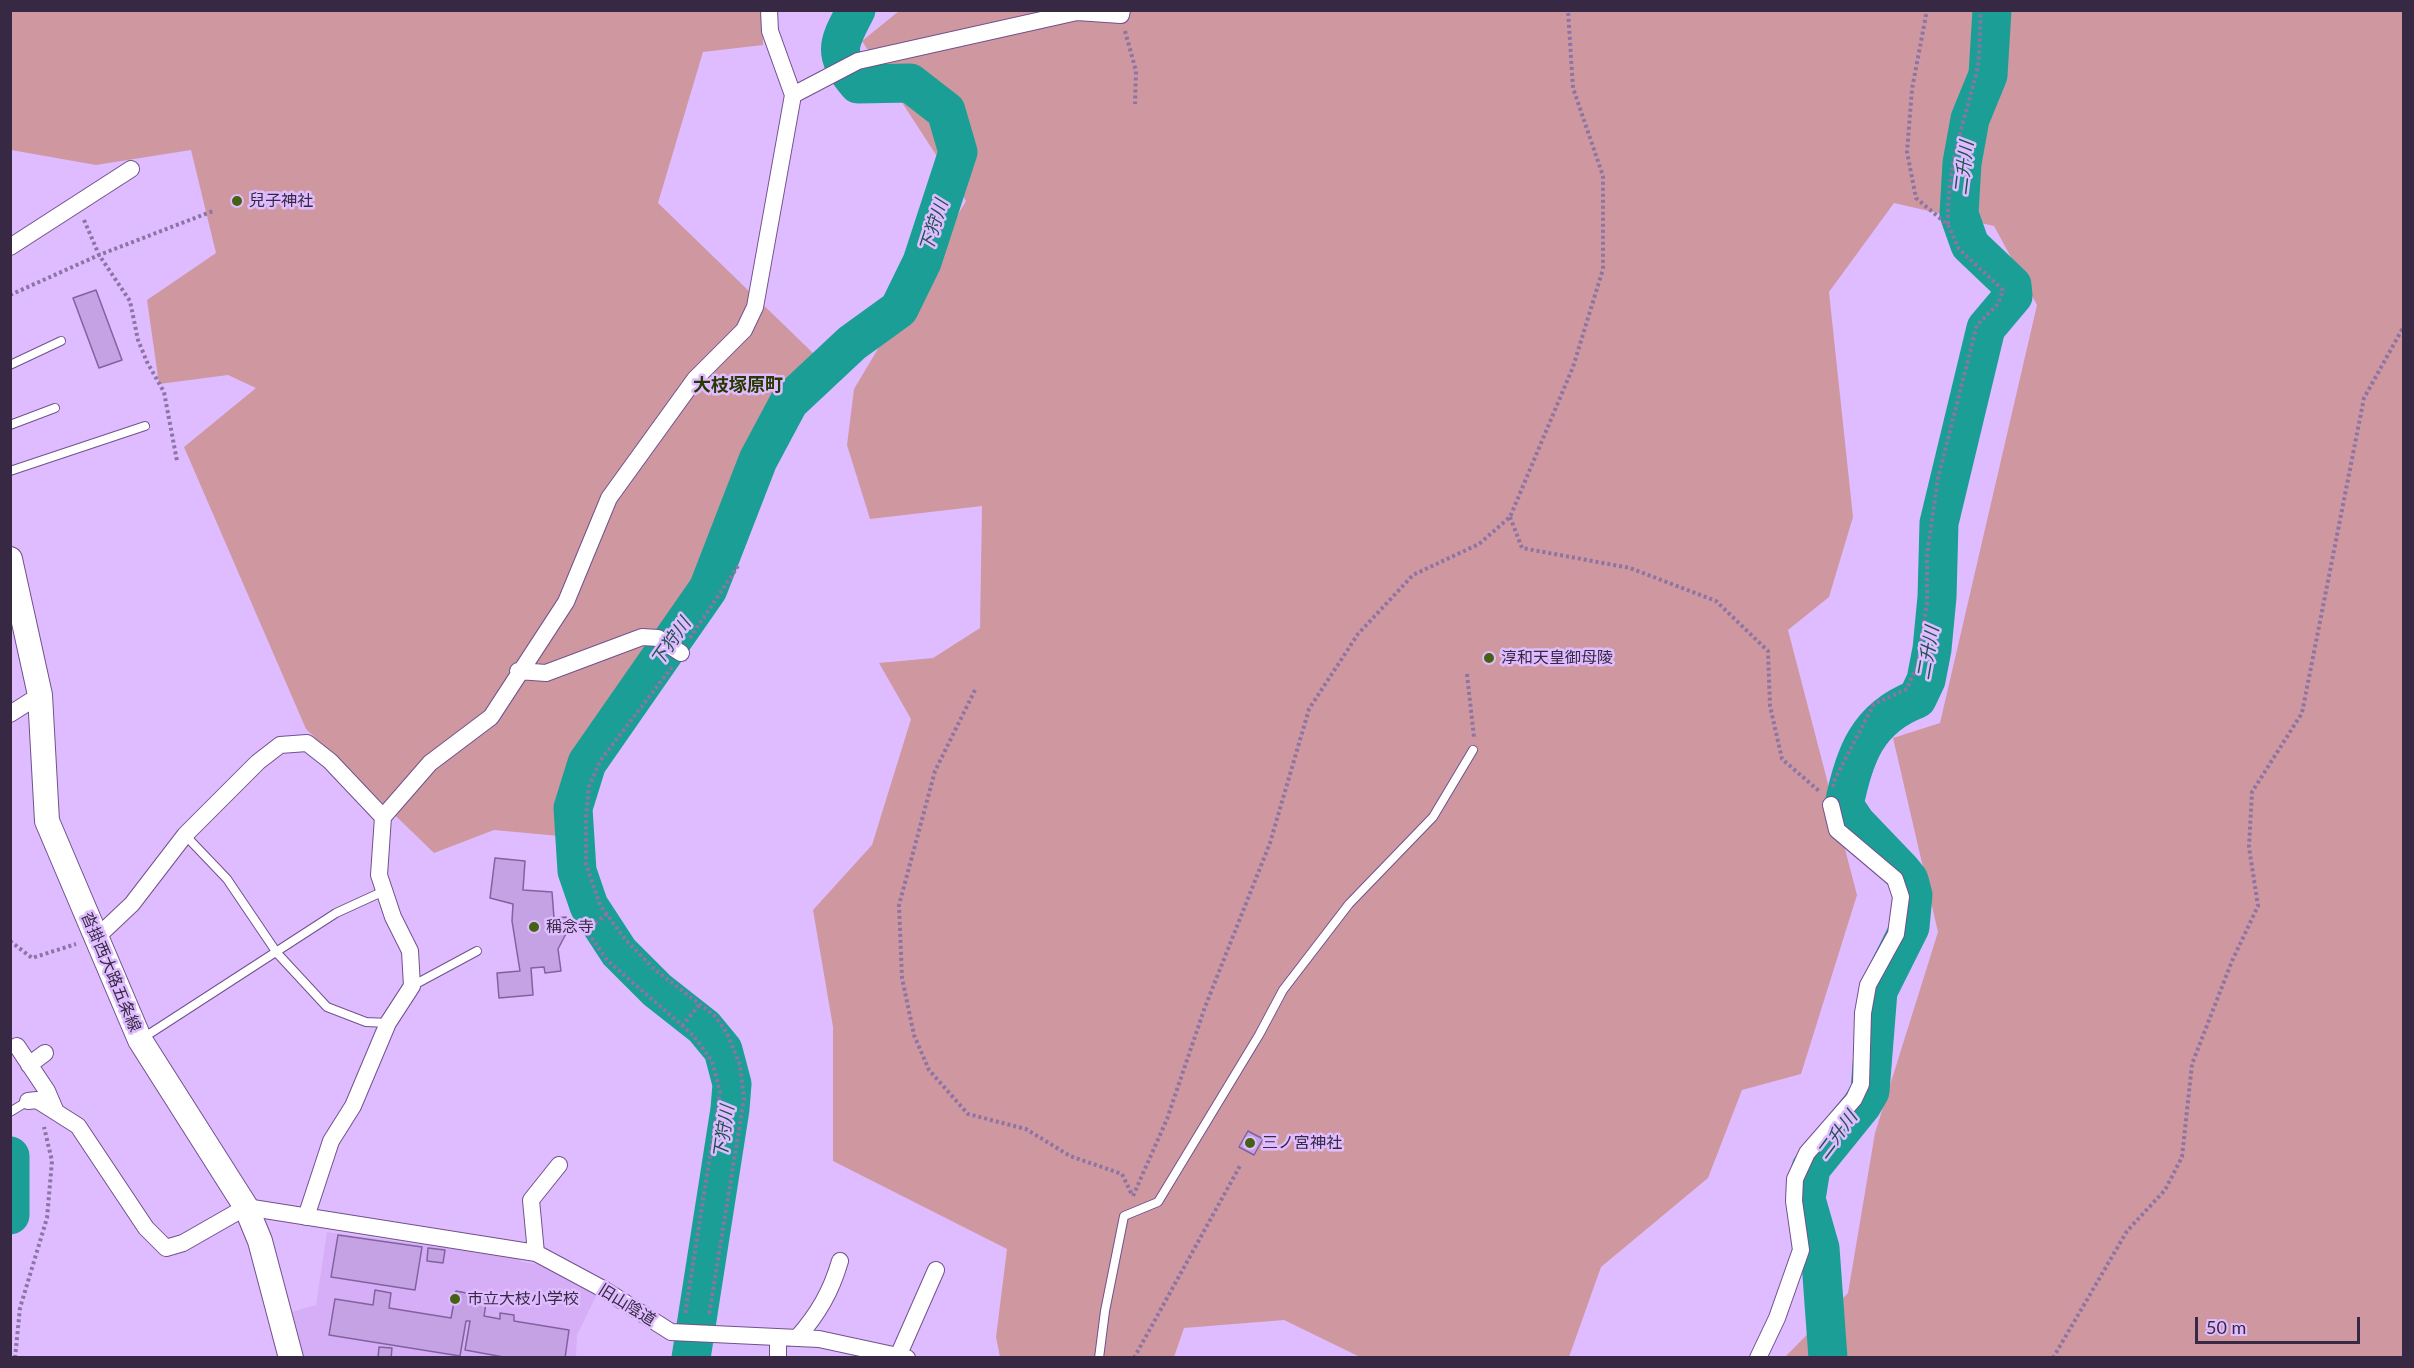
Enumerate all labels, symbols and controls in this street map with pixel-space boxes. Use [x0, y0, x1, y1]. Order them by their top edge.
water label: 二升川 [1950, 140, 1978, 196]
place label: 兒子神社 [249, 191, 313, 211]
marker: 兒子神社 [230, 194, 244, 208]
water label: 下狩川 [915, 197, 953, 255]
district label: 大枝塚原町 [693, 374, 783, 396]
water label: 下狩川 [647, 614, 695, 670]
water label: 二升川 [1913, 625, 1943, 681]
place label: 淳和天皇御母陵 [1501, 648, 1613, 668]
marker: 淳和天皇御母陵 [1482, 651, 1496, 665]
street label: 沓掛西大路五条線 [77, 909, 145, 1035]
place label: 稱念寺 [546, 917, 594, 937]
marker: 稱念寺 [527, 920, 541, 934]
water label: 下狩川 [710, 1104, 738, 1160]
water label: 二升川 [1812, 1107, 1862, 1163]
place label: 三ノ宮神社 [1262, 1133, 1342, 1153]
marker: 三ノ宮神社 [1243, 1136, 1257, 1150]
street label: 旧山陰道 [595, 1280, 659, 1330]
place label: 市立大枝小学校 [467, 1289, 579, 1309]
marker: 市立大枝小学校 [448, 1292, 462, 1306]
scale bar [2198, 1305, 2363, 1343]
text: 50 m [2206, 1316, 2246, 1338]

